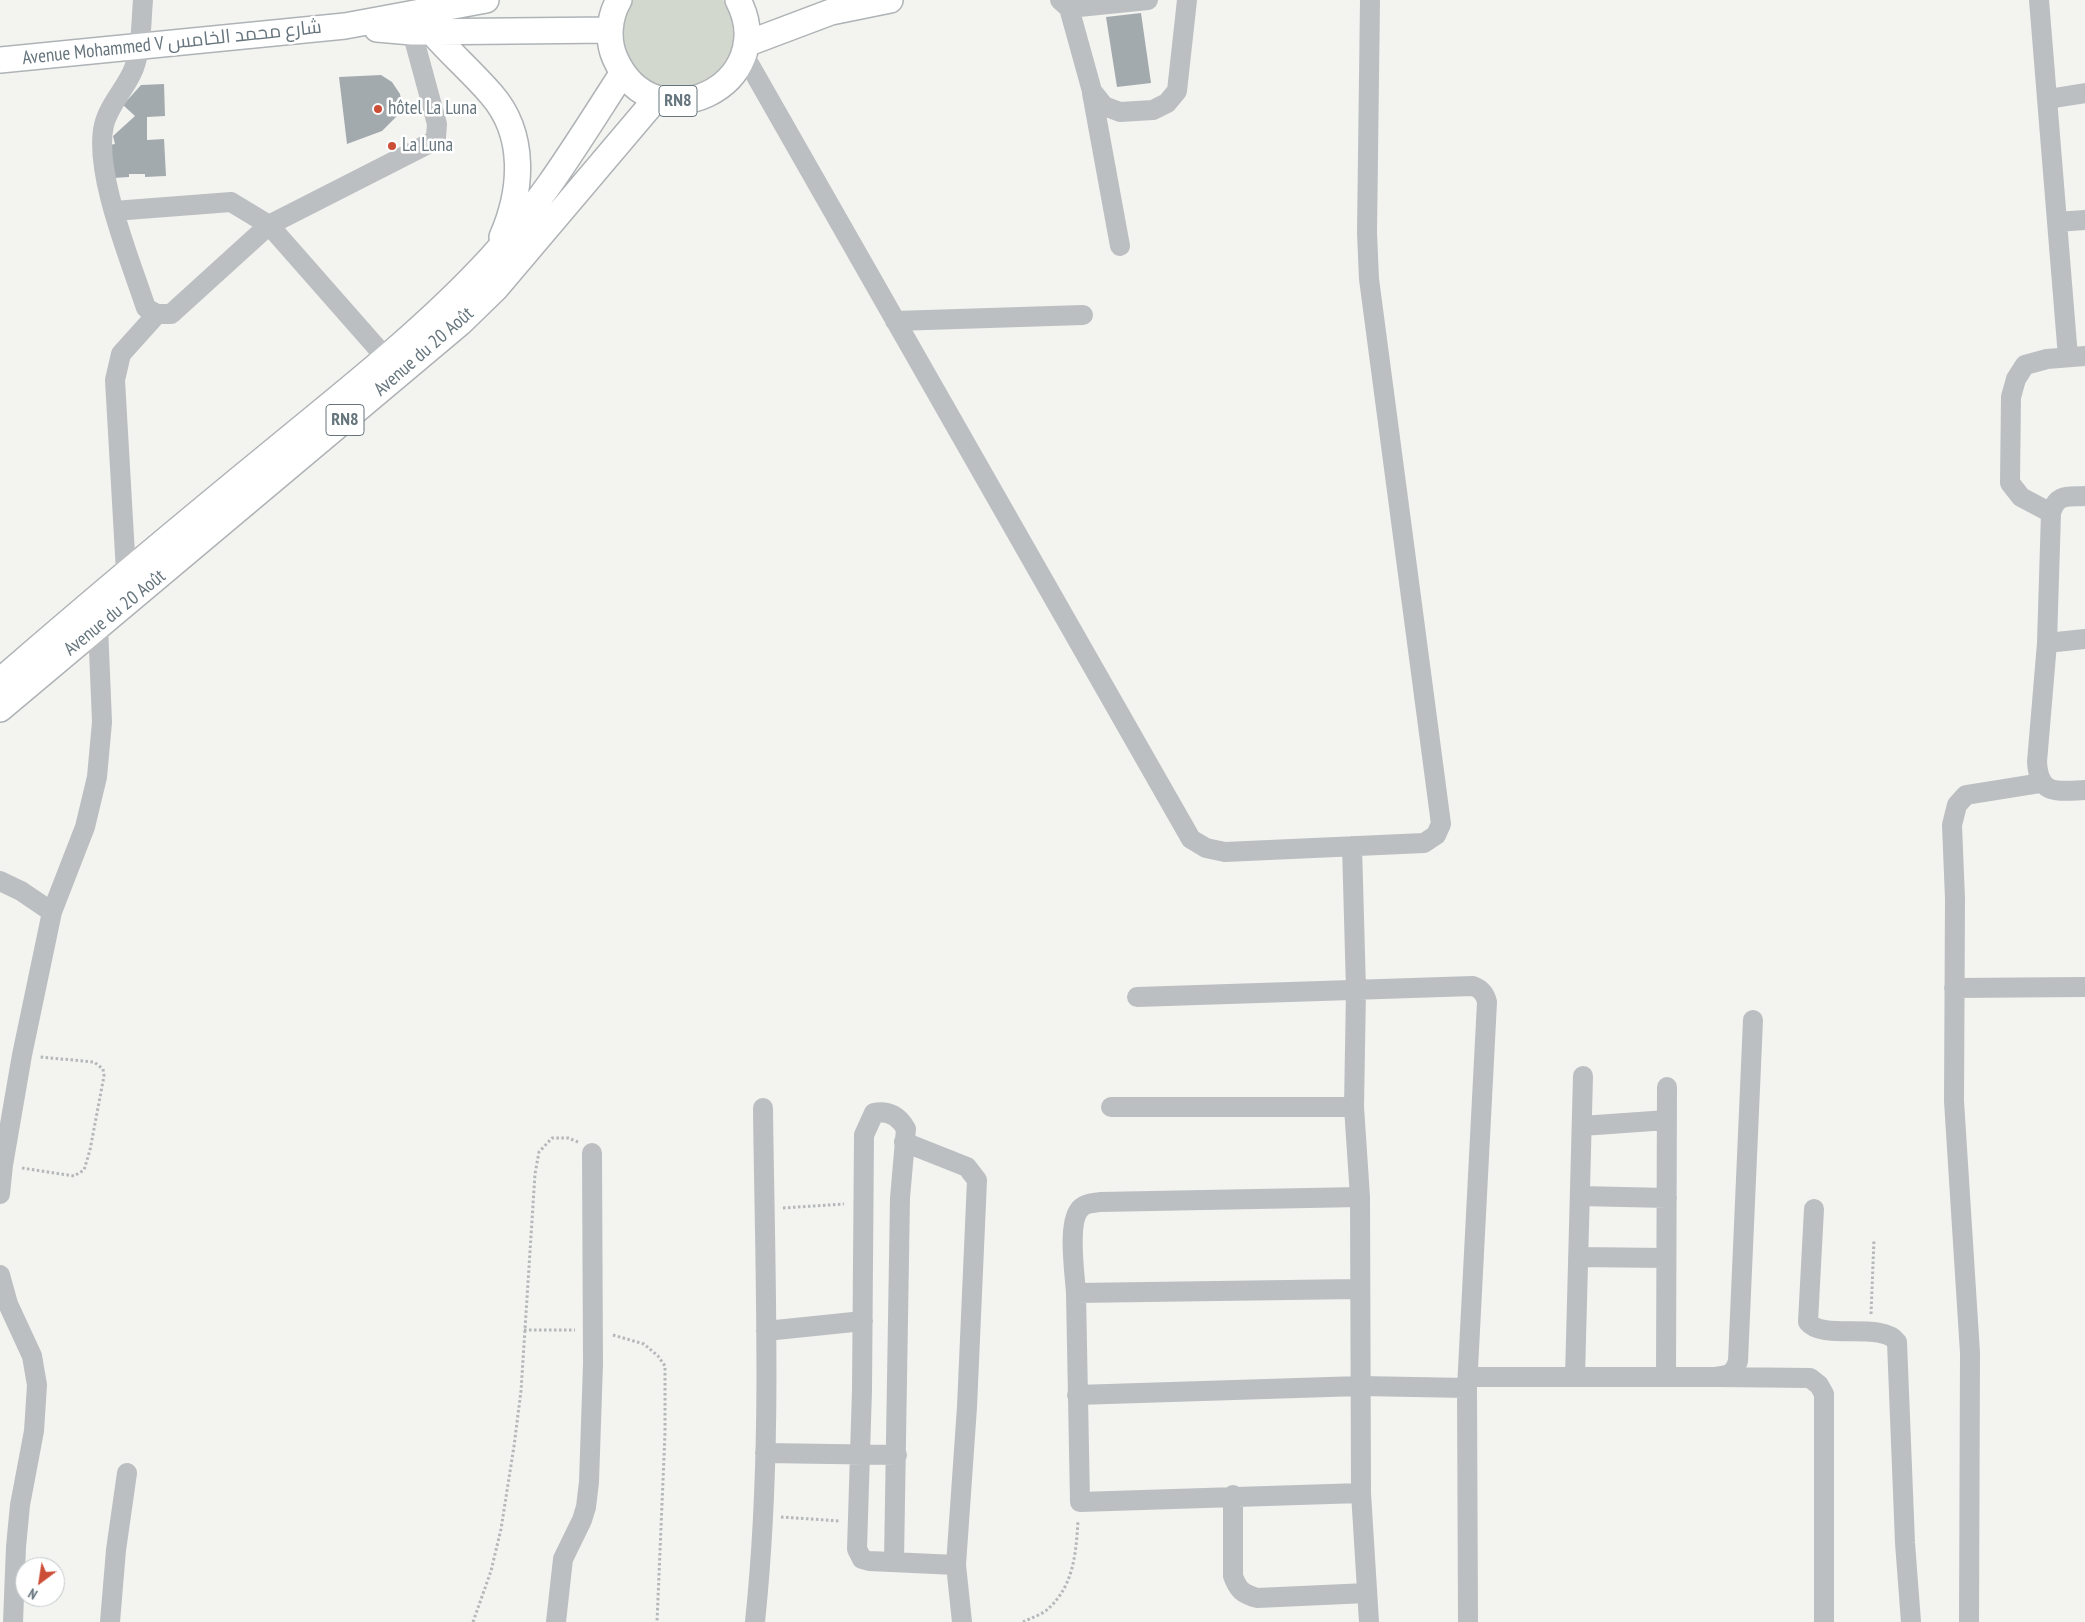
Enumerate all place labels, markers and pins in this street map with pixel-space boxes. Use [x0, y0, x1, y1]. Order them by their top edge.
place label: hôtel La Luna [388, 98, 477, 120]
marker: hôtel La Luna [372, 103, 384, 115]
place label: La Luna [402, 135, 453, 157]
marker: La Luna [386, 140, 398, 152]

